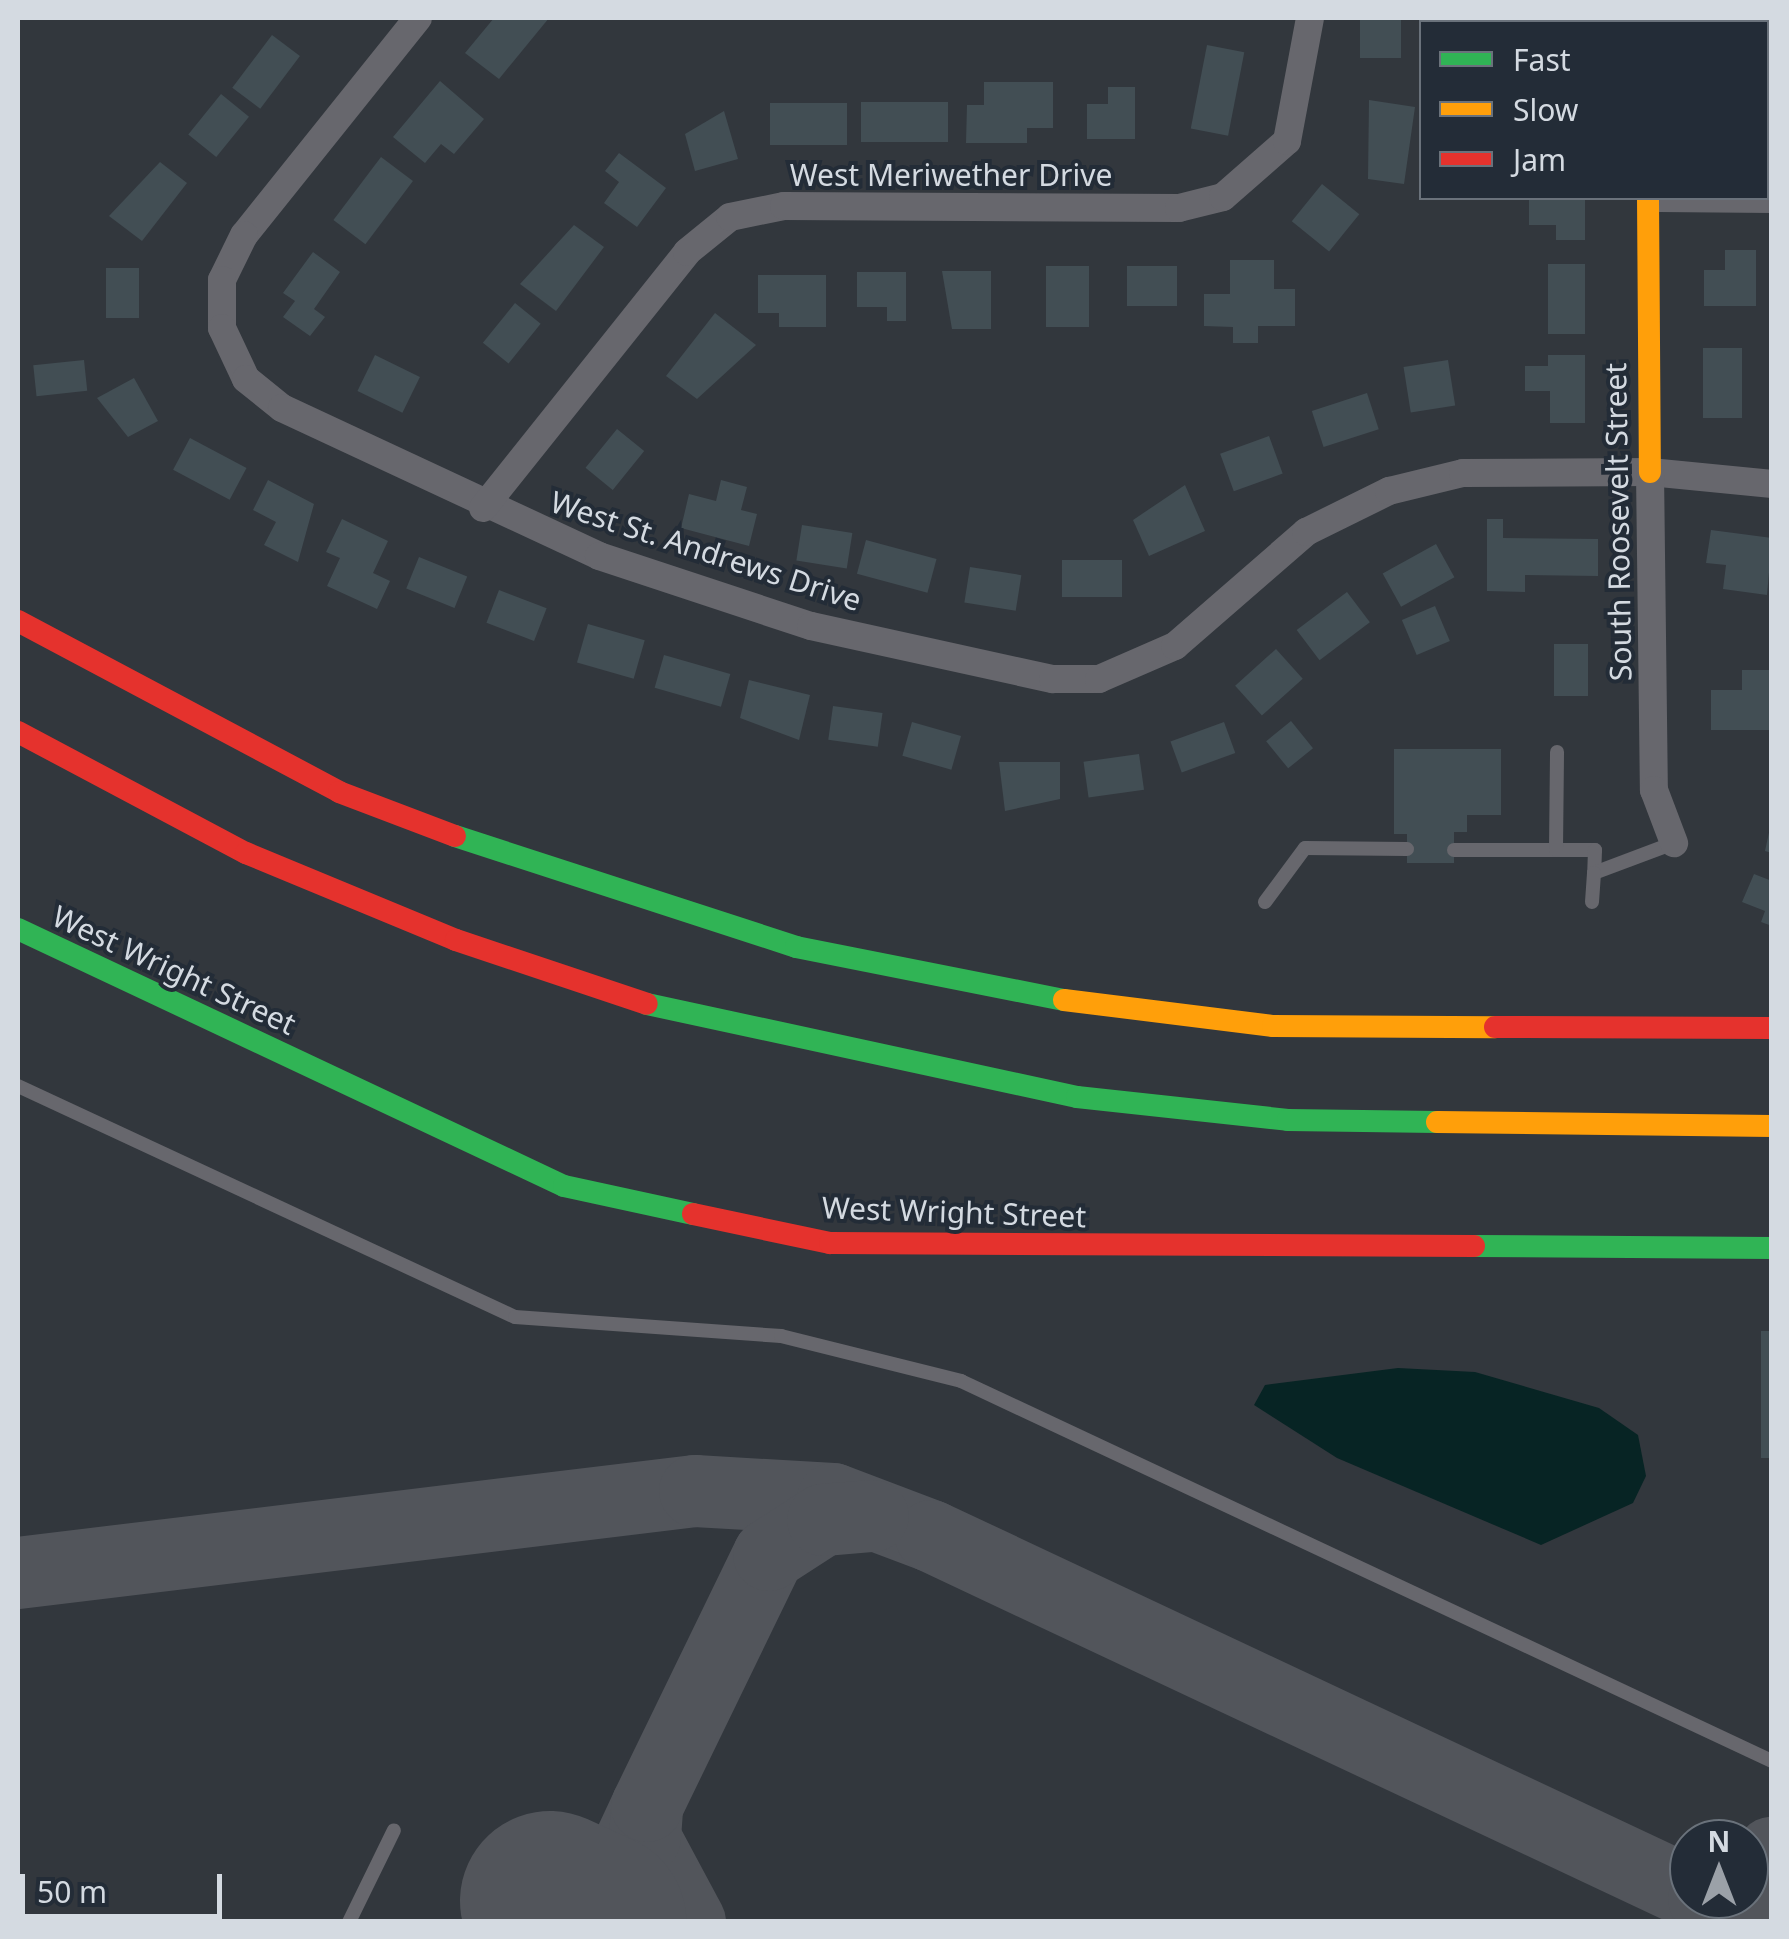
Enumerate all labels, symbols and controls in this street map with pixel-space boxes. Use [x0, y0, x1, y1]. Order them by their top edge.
legend [1419, 20, 1769, 200]
text: Fast [1513, 39, 1571, 80]
text: Slow [1513, 89, 1578, 130]
text: Jam [1513, 139, 1566, 180]
street label: West Meriwether Drive [790, 157, 1112, 193]
street label: South Roosevelt Street [1597, 363, 1639, 681]
street label: West St. Andrews Drive [546, 484, 866, 618]
street label: West Wright Street [47, 898, 301, 1042]
street label: West Wright Street [821, 1189, 1087, 1235]
north arrow [1669, 1819, 1769, 1919]
text: N [1708, 1822, 1730, 1860]
scale bar [25, 1854, 228, 1916]
text: 50 m [37, 1871, 107, 1912]

